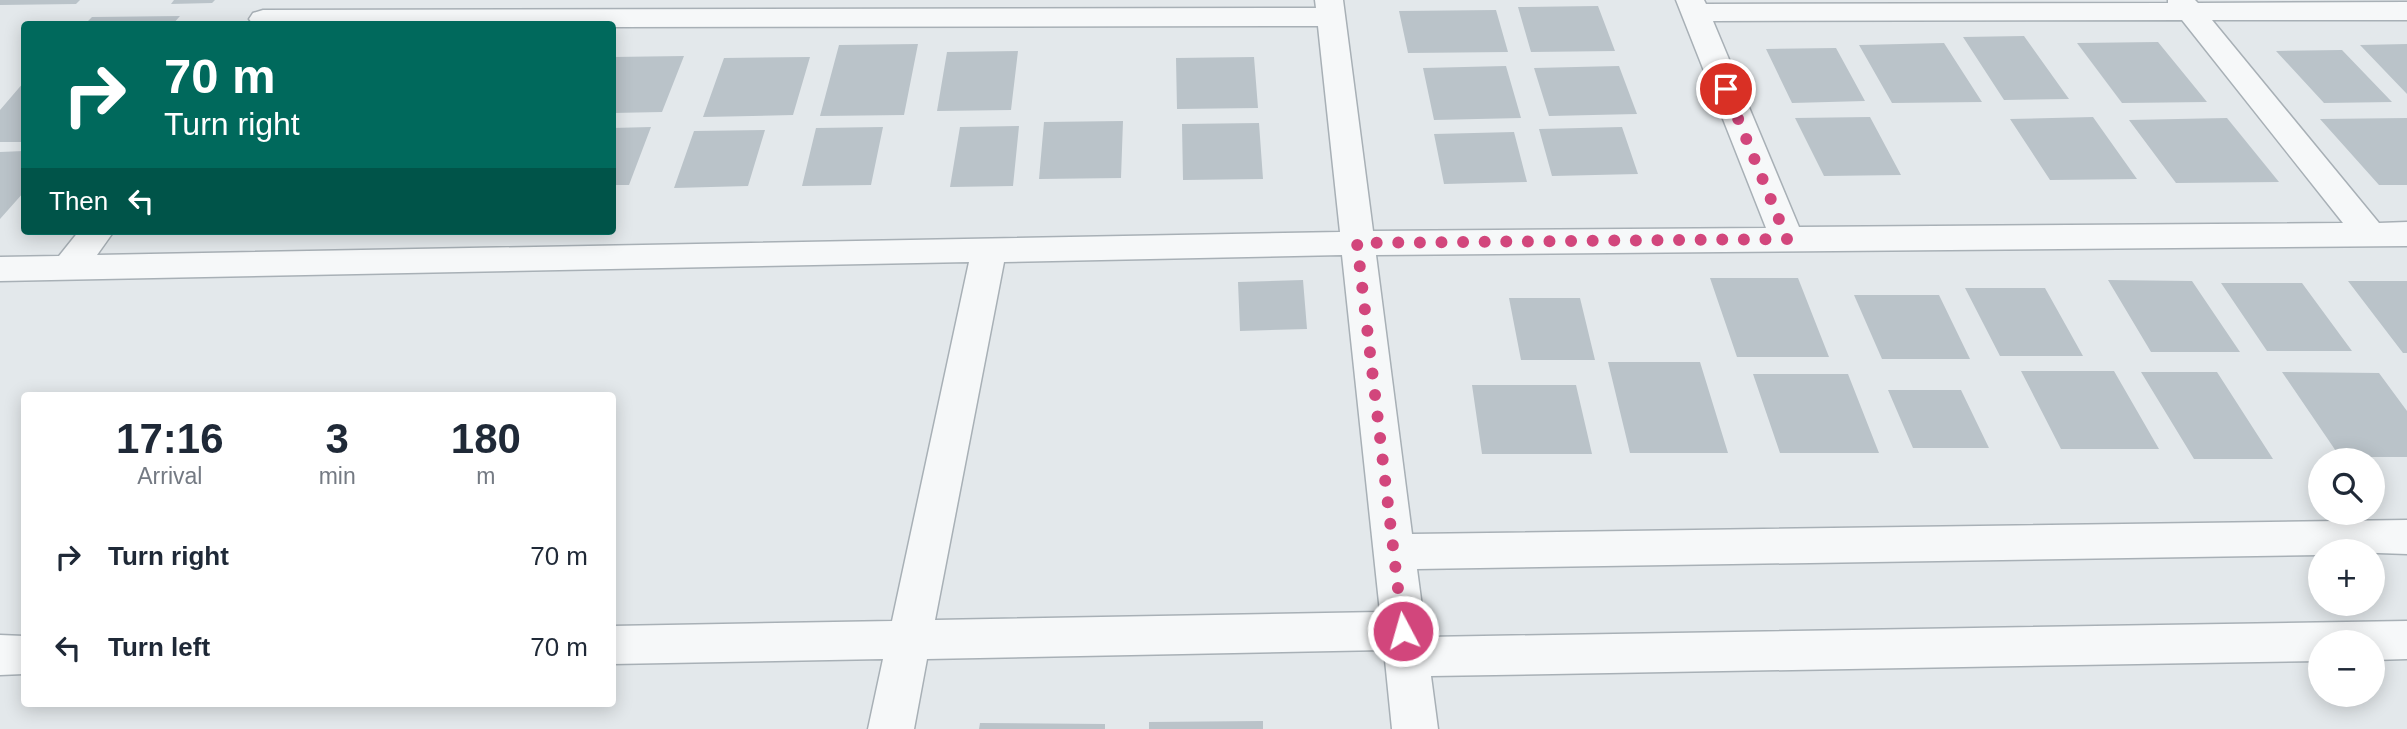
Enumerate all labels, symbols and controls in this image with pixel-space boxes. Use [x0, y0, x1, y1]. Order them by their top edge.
icon: right [49, 49, 140, 140]
text: 70 m [164, 49, 276, 103]
pin [1696, 59, 1756, 119]
icon: arrive [1707, 70, 1745, 108]
text: Turn right [164, 106, 300, 142]
icon: left [122, 182, 160, 220]
text: Then [49, 186, 108, 216]
text: 17:16 [116, 415, 224, 462]
text: 3 [325, 415, 349, 462]
text: 180 [451, 415, 521, 462]
map controls [2308, 448, 2385, 707]
button: search [2308, 448, 2385, 525]
text: Arrival [137, 463, 202, 489]
text: min [319, 463, 356, 489]
text: m [476, 463, 495, 489]
icon: right [49, 538, 87, 576]
button: + [2308, 539, 2385, 616]
text: Turn right [108, 541, 229, 571]
text: 70 m [530, 541, 588, 571]
position arrow [1366, 594, 1440, 668]
icon: left [49, 629, 87, 667]
button: − [2308, 630, 2385, 707]
text: Turn left [108, 632, 210, 662]
text: 70 m [530, 632, 588, 662]

